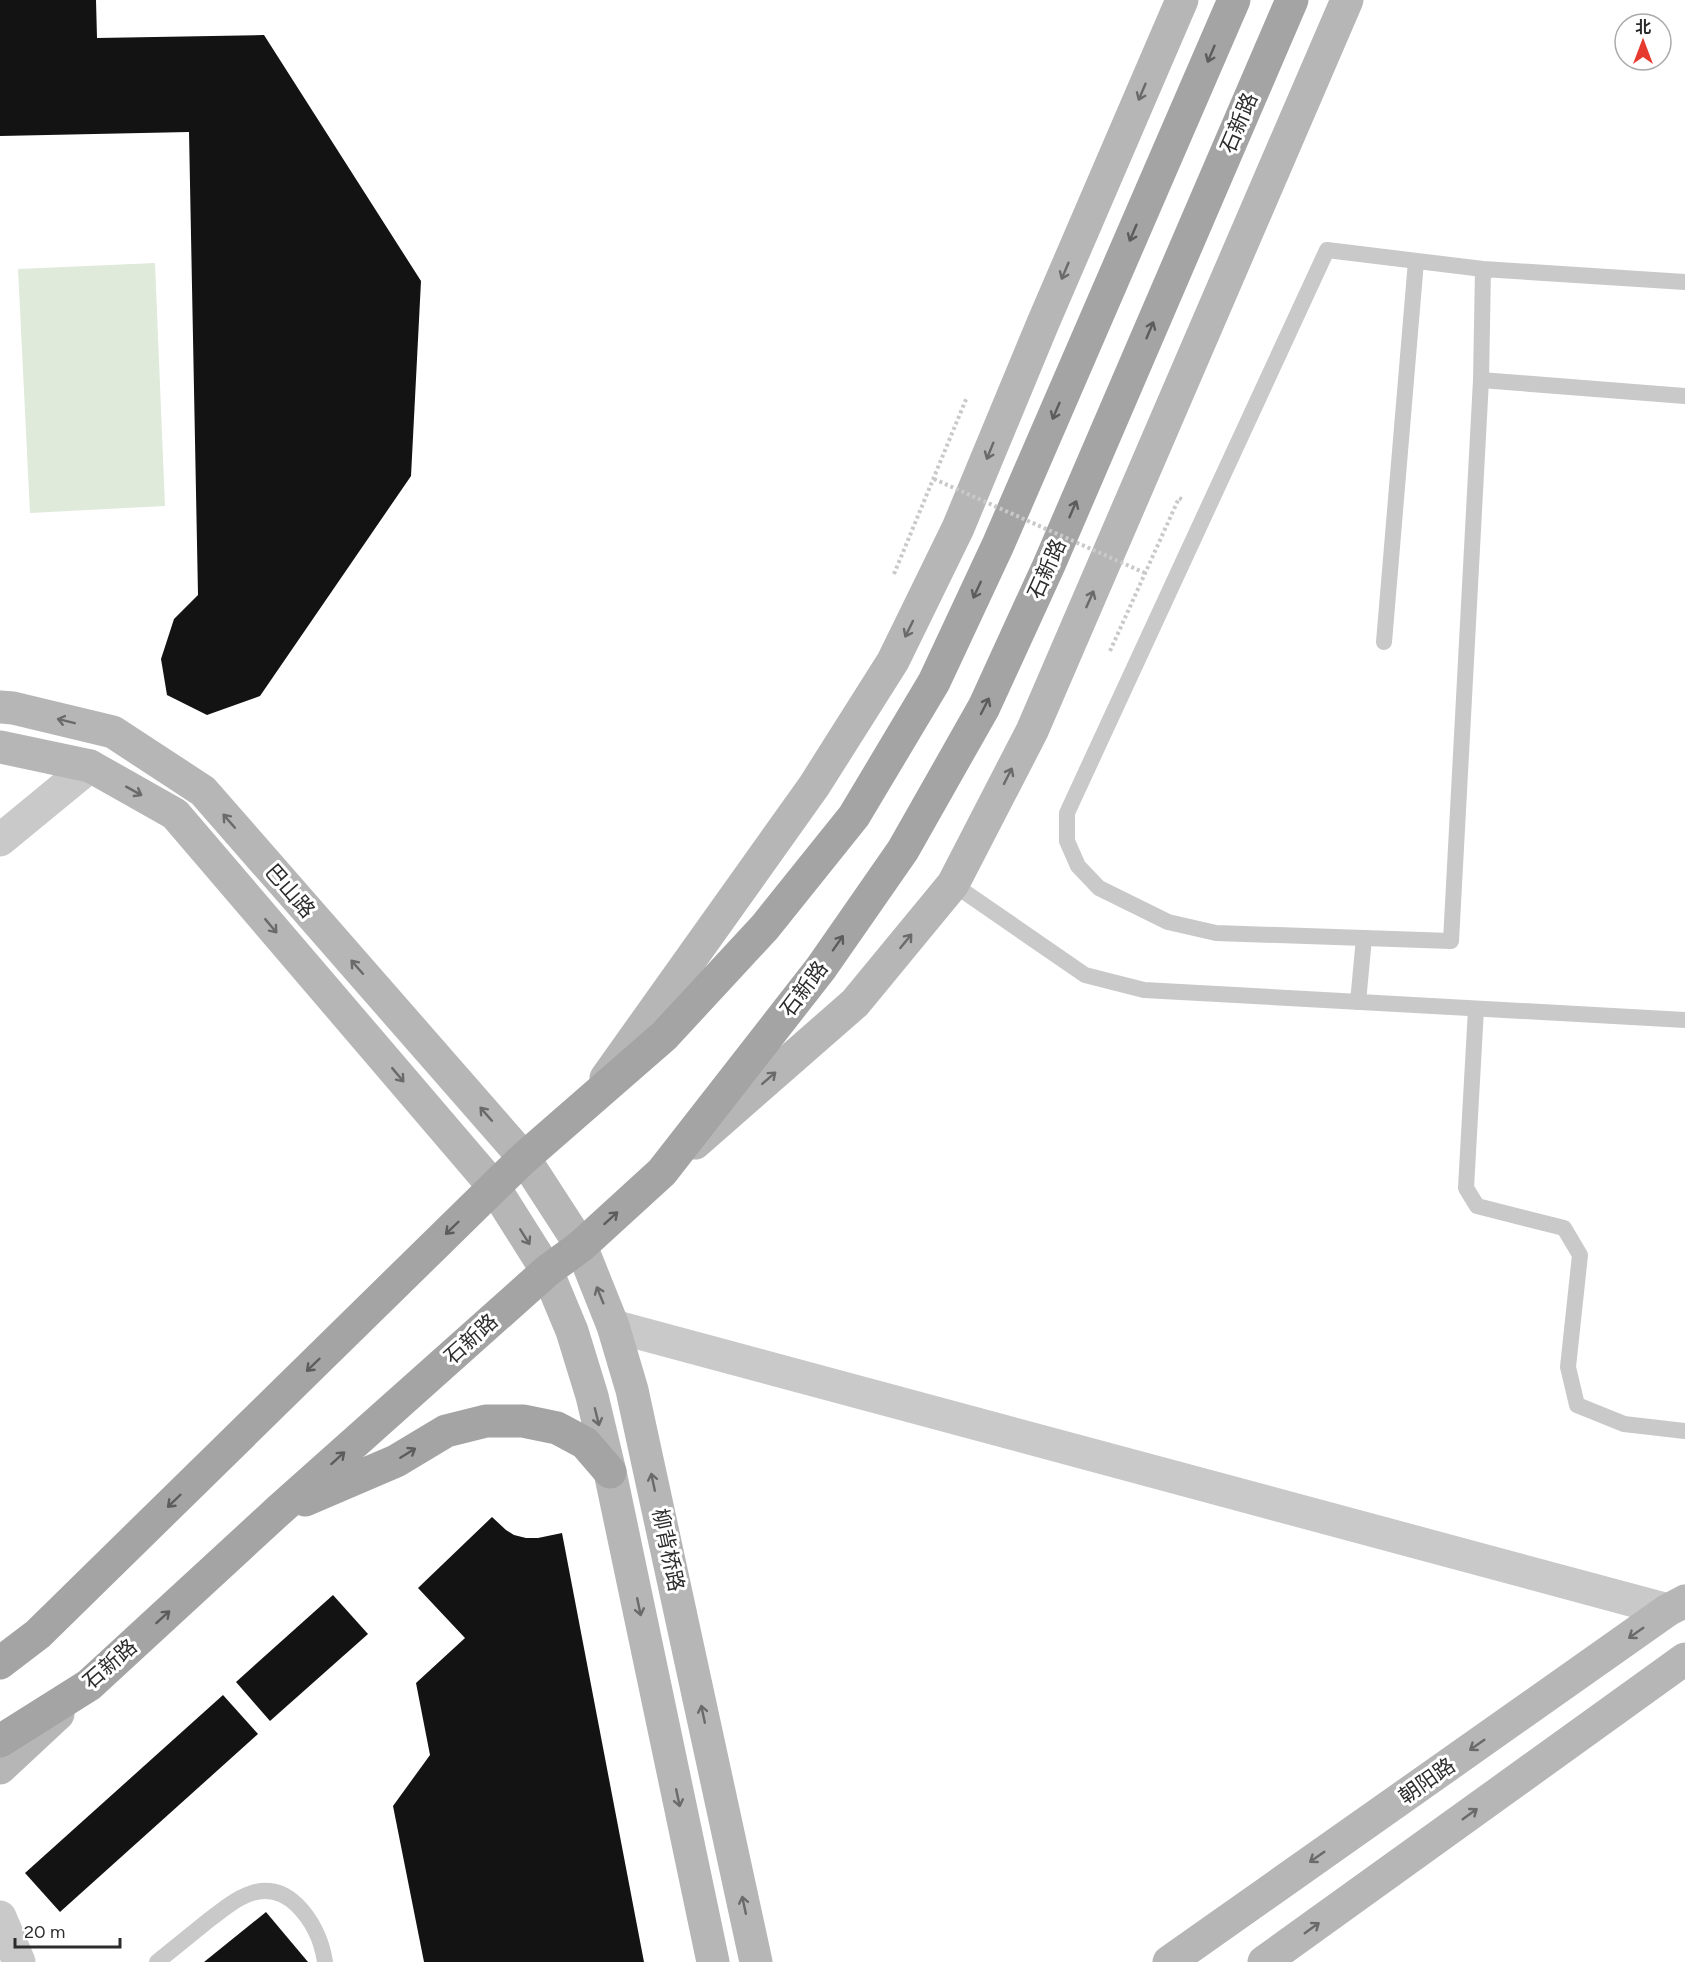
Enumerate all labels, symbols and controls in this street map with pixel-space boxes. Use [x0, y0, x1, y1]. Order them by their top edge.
north arrow [1613, 12, 1673, 72]
text: 北 [1635, 18, 1651, 37]
one-way arrow [1205, 44, 1216, 62]
one-way arrow [1136, 83, 1147, 101]
street label: 石新路 [1215, 89, 1262, 157]
one-way arrow [1127, 223, 1138, 241]
one-way arrow [1059, 262, 1070, 280]
one-way arrow [1145, 321, 1156, 339]
one-way arrow [1049, 402, 1061, 420]
one-way arrow [984, 442, 995, 460]
one-way arrow [1068, 500, 1079, 518]
street label: 石新路 [1022, 535, 1071, 603]
one-way arrow [970, 580, 982, 598]
one-way arrow [1085, 590, 1096, 608]
one-way arrow [903, 619, 914, 637]
one-way arrow [979, 697, 991, 715]
one-way arrow [57, 714, 76, 726]
one-way arrow [1003, 767, 1015, 785]
one-way arrow [125, 785, 142, 797]
one-way arrow [222, 814, 236, 829]
street label: 巴山路 [260, 859, 320, 923]
one-way arrow [264, 918, 278, 933]
one-way arrow [899, 933, 912, 949]
one-way arrow [832, 935, 845, 951]
street label: 石新路 [775, 956, 833, 1021]
one-way arrow [350, 960, 364, 975]
one-way arrow [391, 1067, 404, 1083]
one-way arrow [761, 1071, 776, 1085]
one-way arrow [479, 1107, 493, 1122]
one-way arrow [603, 1211, 618, 1226]
one-way arrow [445, 1221, 460, 1235]
one-way arrow [519, 1228, 531, 1245]
one-way arrow [594, 1286, 605, 1305]
street label: 石新路 [439, 1308, 502, 1369]
one-way arrow [306, 1357, 321, 1372]
one-way arrow [592, 1407, 604, 1426]
one-way arrow [399, 1447, 416, 1459]
one-way arrow [330, 1451, 345, 1465]
one-way arrow [647, 1473, 658, 1493]
one-way arrow [166, 1494, 181, 1509]
street label: 柳背桥路 [648, 1506, 689, 1594]
one-way arrow [633, 1597, 645, 1616]
one-way arrow [155, 1610, 170, 1624]
one-way arrow [1629, 1627, 1645, 1639]
street label: 石新路 [78, 1634, 142, 1694]
one-way arrow [697, 1705, 708, 1724]
one-way arrow [1469, 1739, 1485, 1751]
street label: 朝阳路 [1394, 1752, 1460, 1809]
one-way arrow [673, 1788, 685, 1807]
one-way arrow [1461, 1808, 1478, 1820]
one-way arrow [1310, 1851, 1326, 1864]
one-way arrow [738, 1896, 749, 1915]
scale bar [15, 1911, 120, 1949]
text: 20 m [24, 1921, 65, 1943]
one-way arrow [1303, 1922, 1319, 1934]

